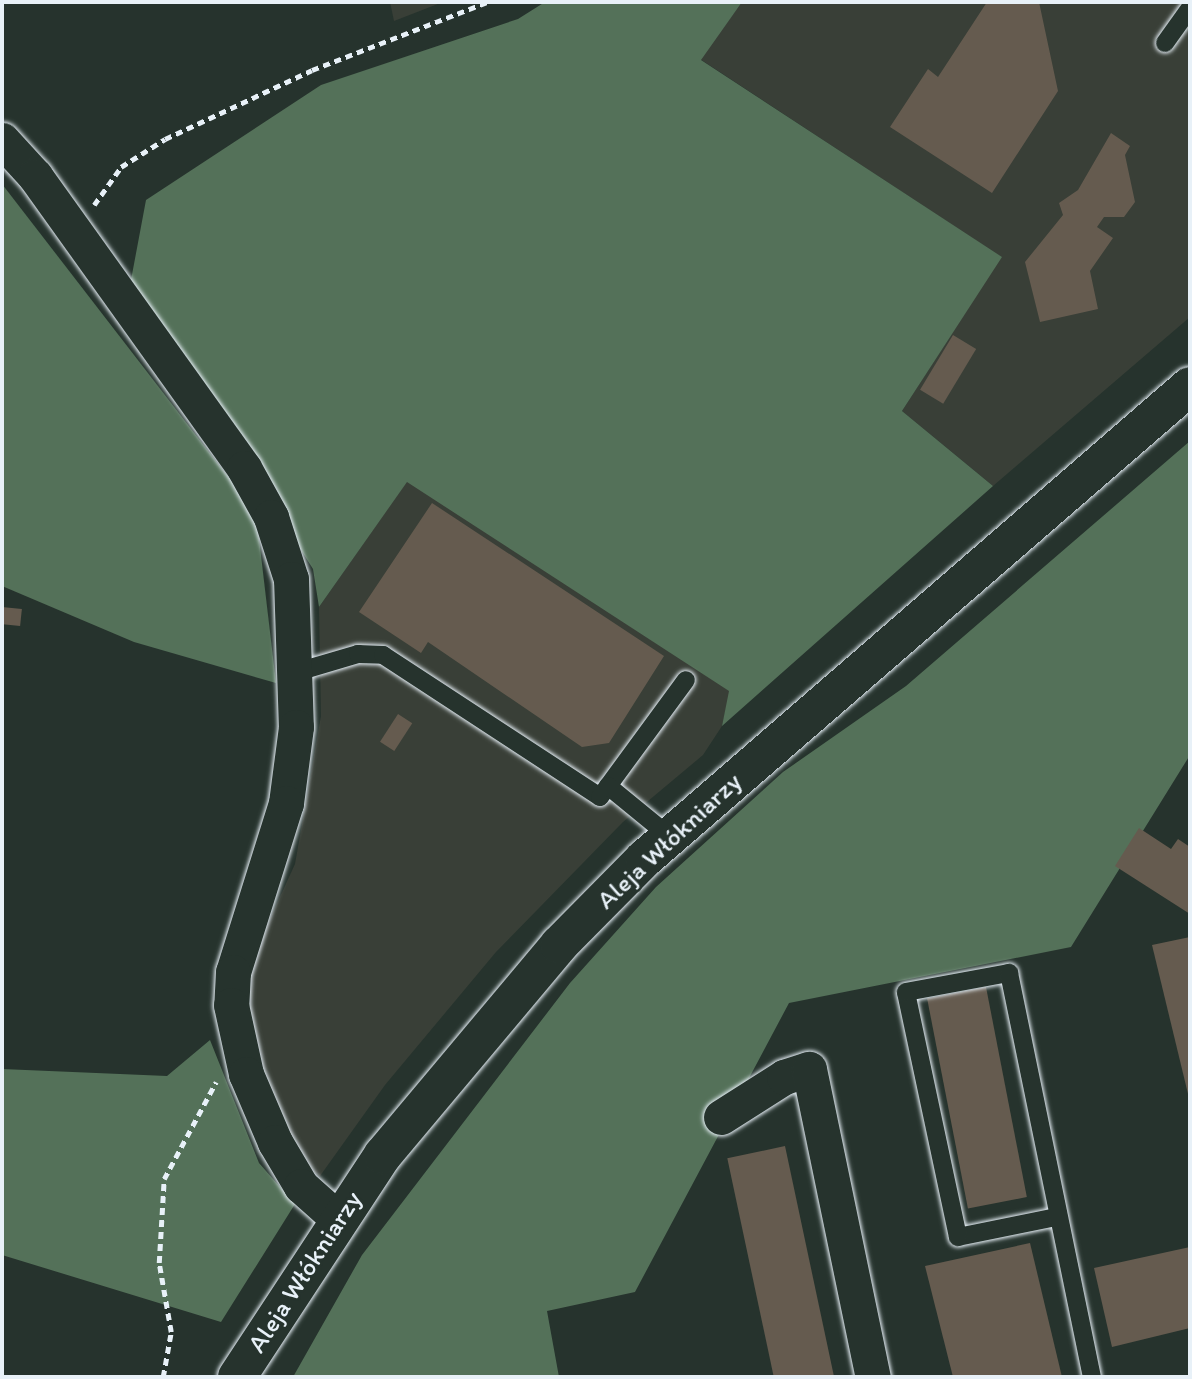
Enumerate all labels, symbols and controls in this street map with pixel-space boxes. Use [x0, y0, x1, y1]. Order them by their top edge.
street label: Aleja Włókniarzy [590, 766, 748, 916]
street label: Aleja Włókniarzy [241, 1186, 369, 1358]

